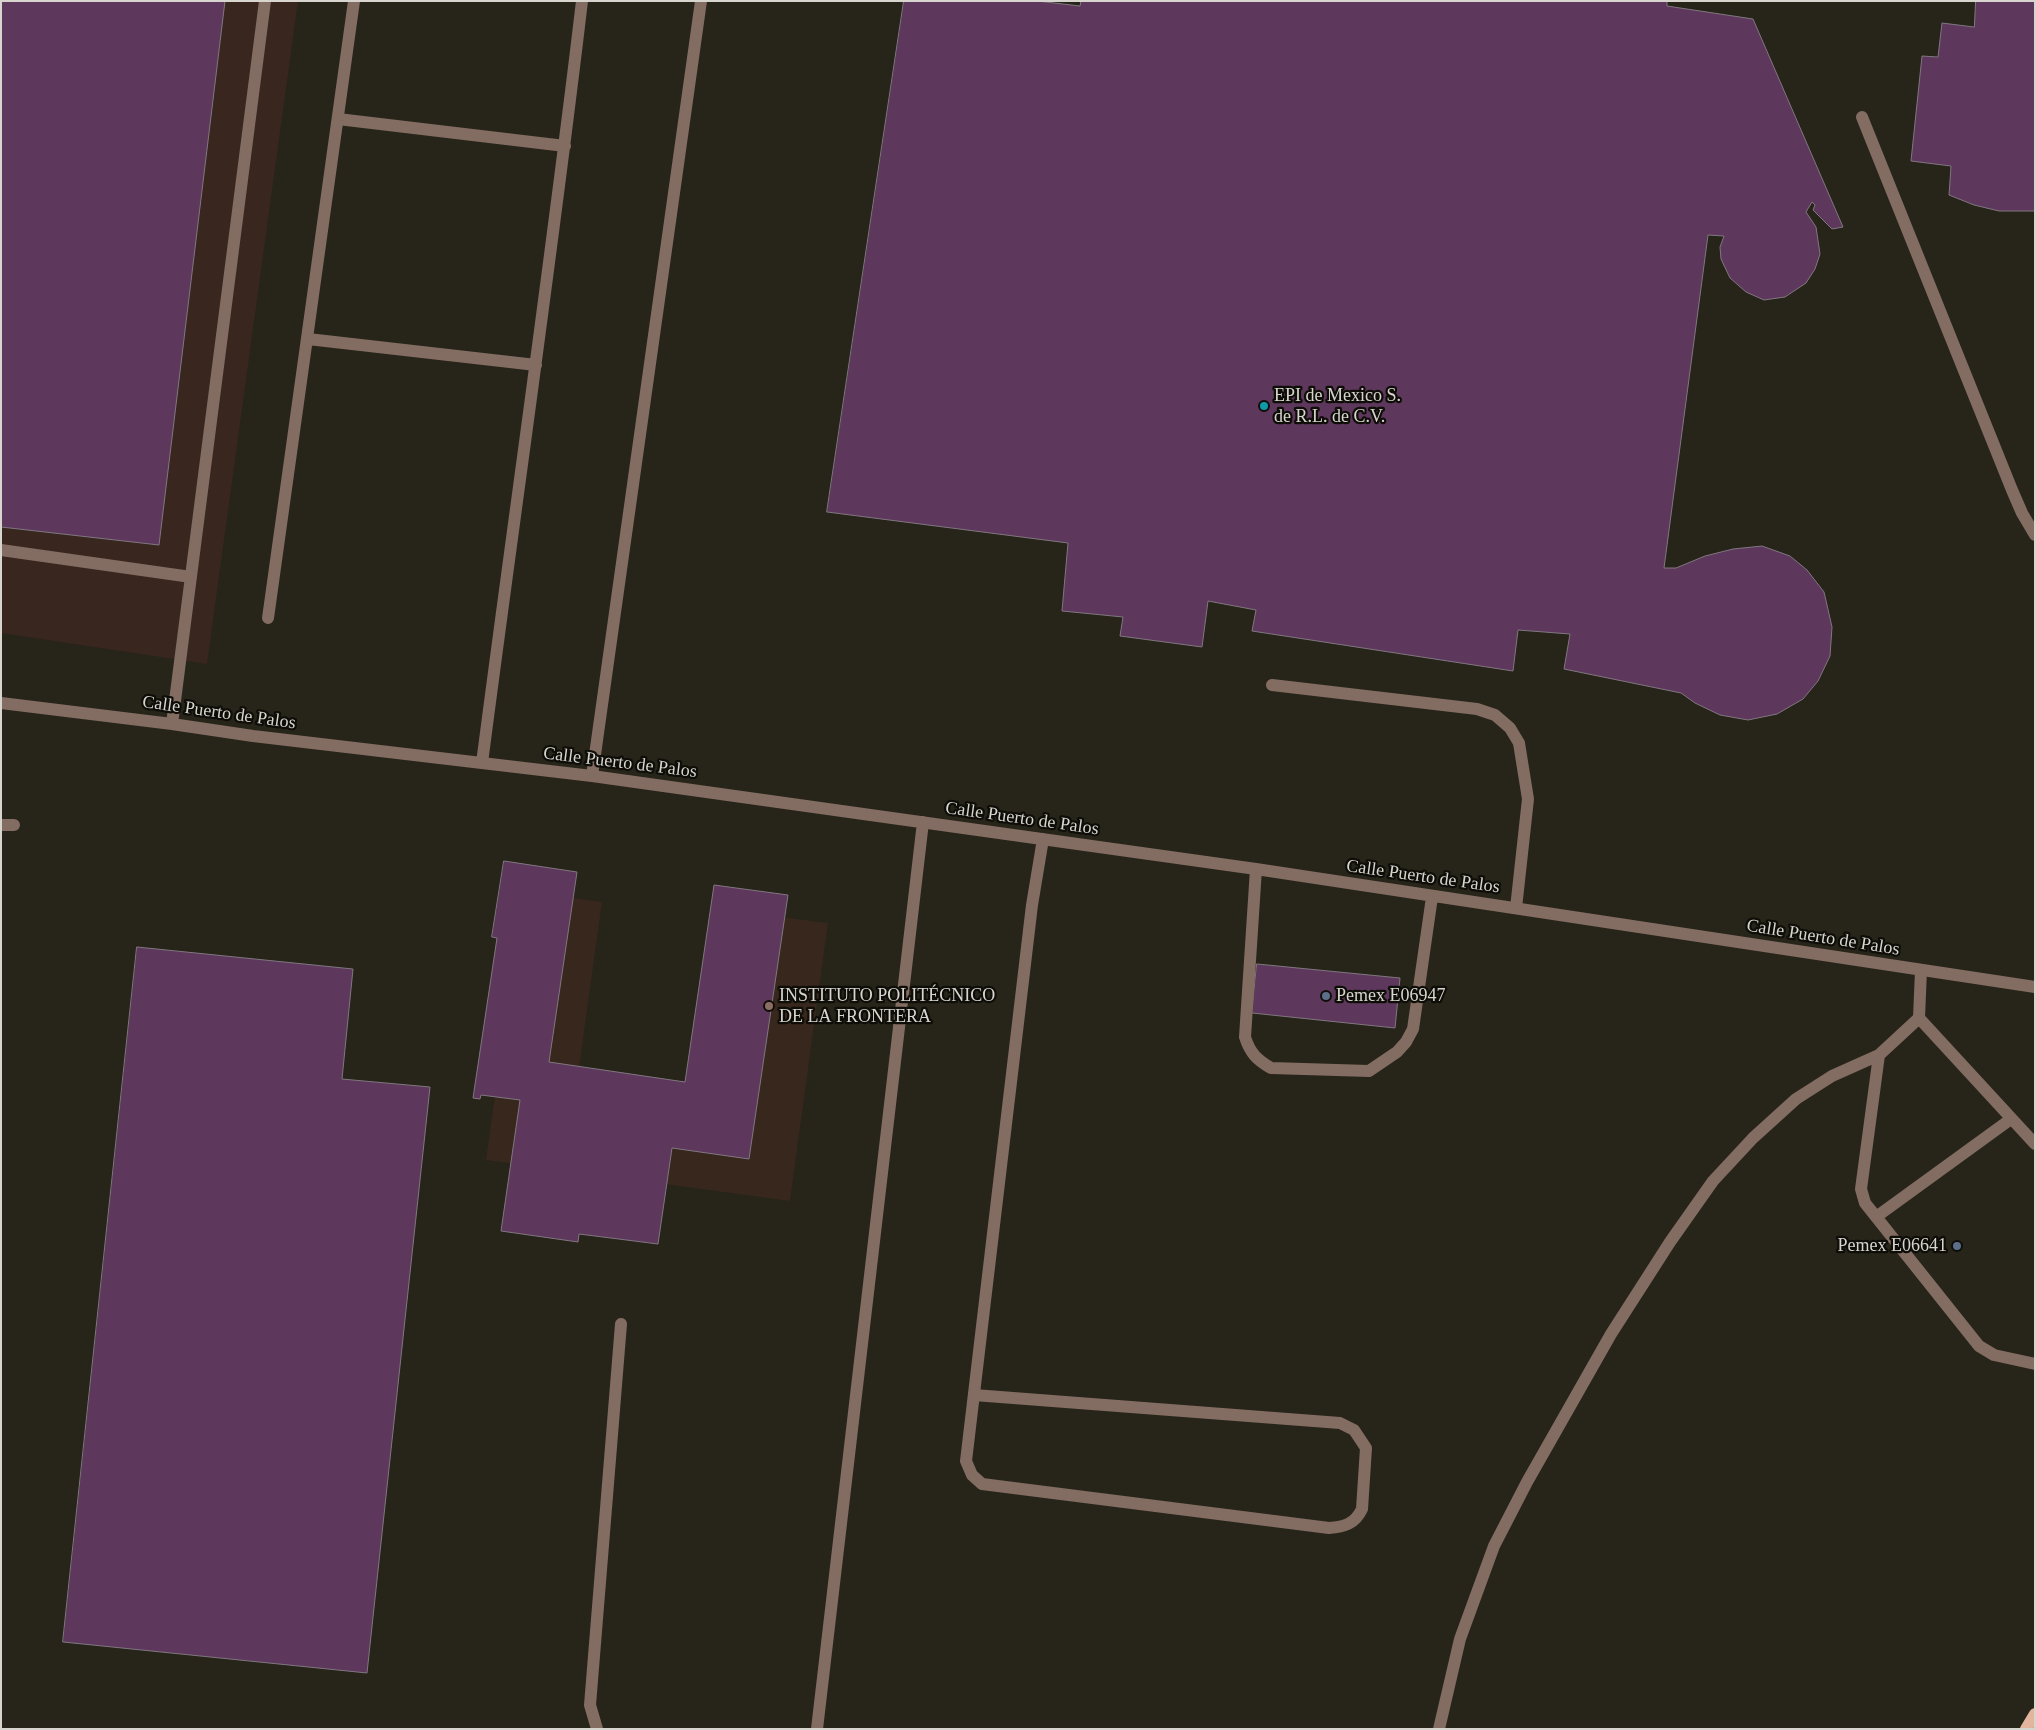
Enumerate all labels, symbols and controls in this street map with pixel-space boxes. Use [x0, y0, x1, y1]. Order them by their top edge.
place label: EPI de Mexico S. de R.L. de C.V. [1274, 385, 1401, 428]
marker: EPI de Mexico S. de R.L. de C.V. [1258, 400, 1270, 412]
street label: Calle Puerto de Palos [141, 692, 297, 734]
street label: Calle Puerto de Palos [542, 743, 698, 783]
street label: Calle Puerto de Palos [944, 798, 1100, 840]
street label: Calle Puerto de Palos [1345, 856, 1501, 898]
street label: Calle Puerto de Palos [1745, 915, 1901, 961]
place label: INSTITUTO POLITÉCNICO DE LA FRONTERA [779, 985, 995, 1028]
place label: Pemex E06947 [1336, 985, 1445, 1007]
marker: Pemex E06947 [1320, 990, 1332, 1002]
marker: INSTITUTO POLITÉCNICO DE LA FRONTERA [763, 1000, 775, 1012]
place label: Pemex E06641 [1838, 1235, 1947, 1257]
marker: Pemex E06641 [1951, 1240, 1963, 1252]

